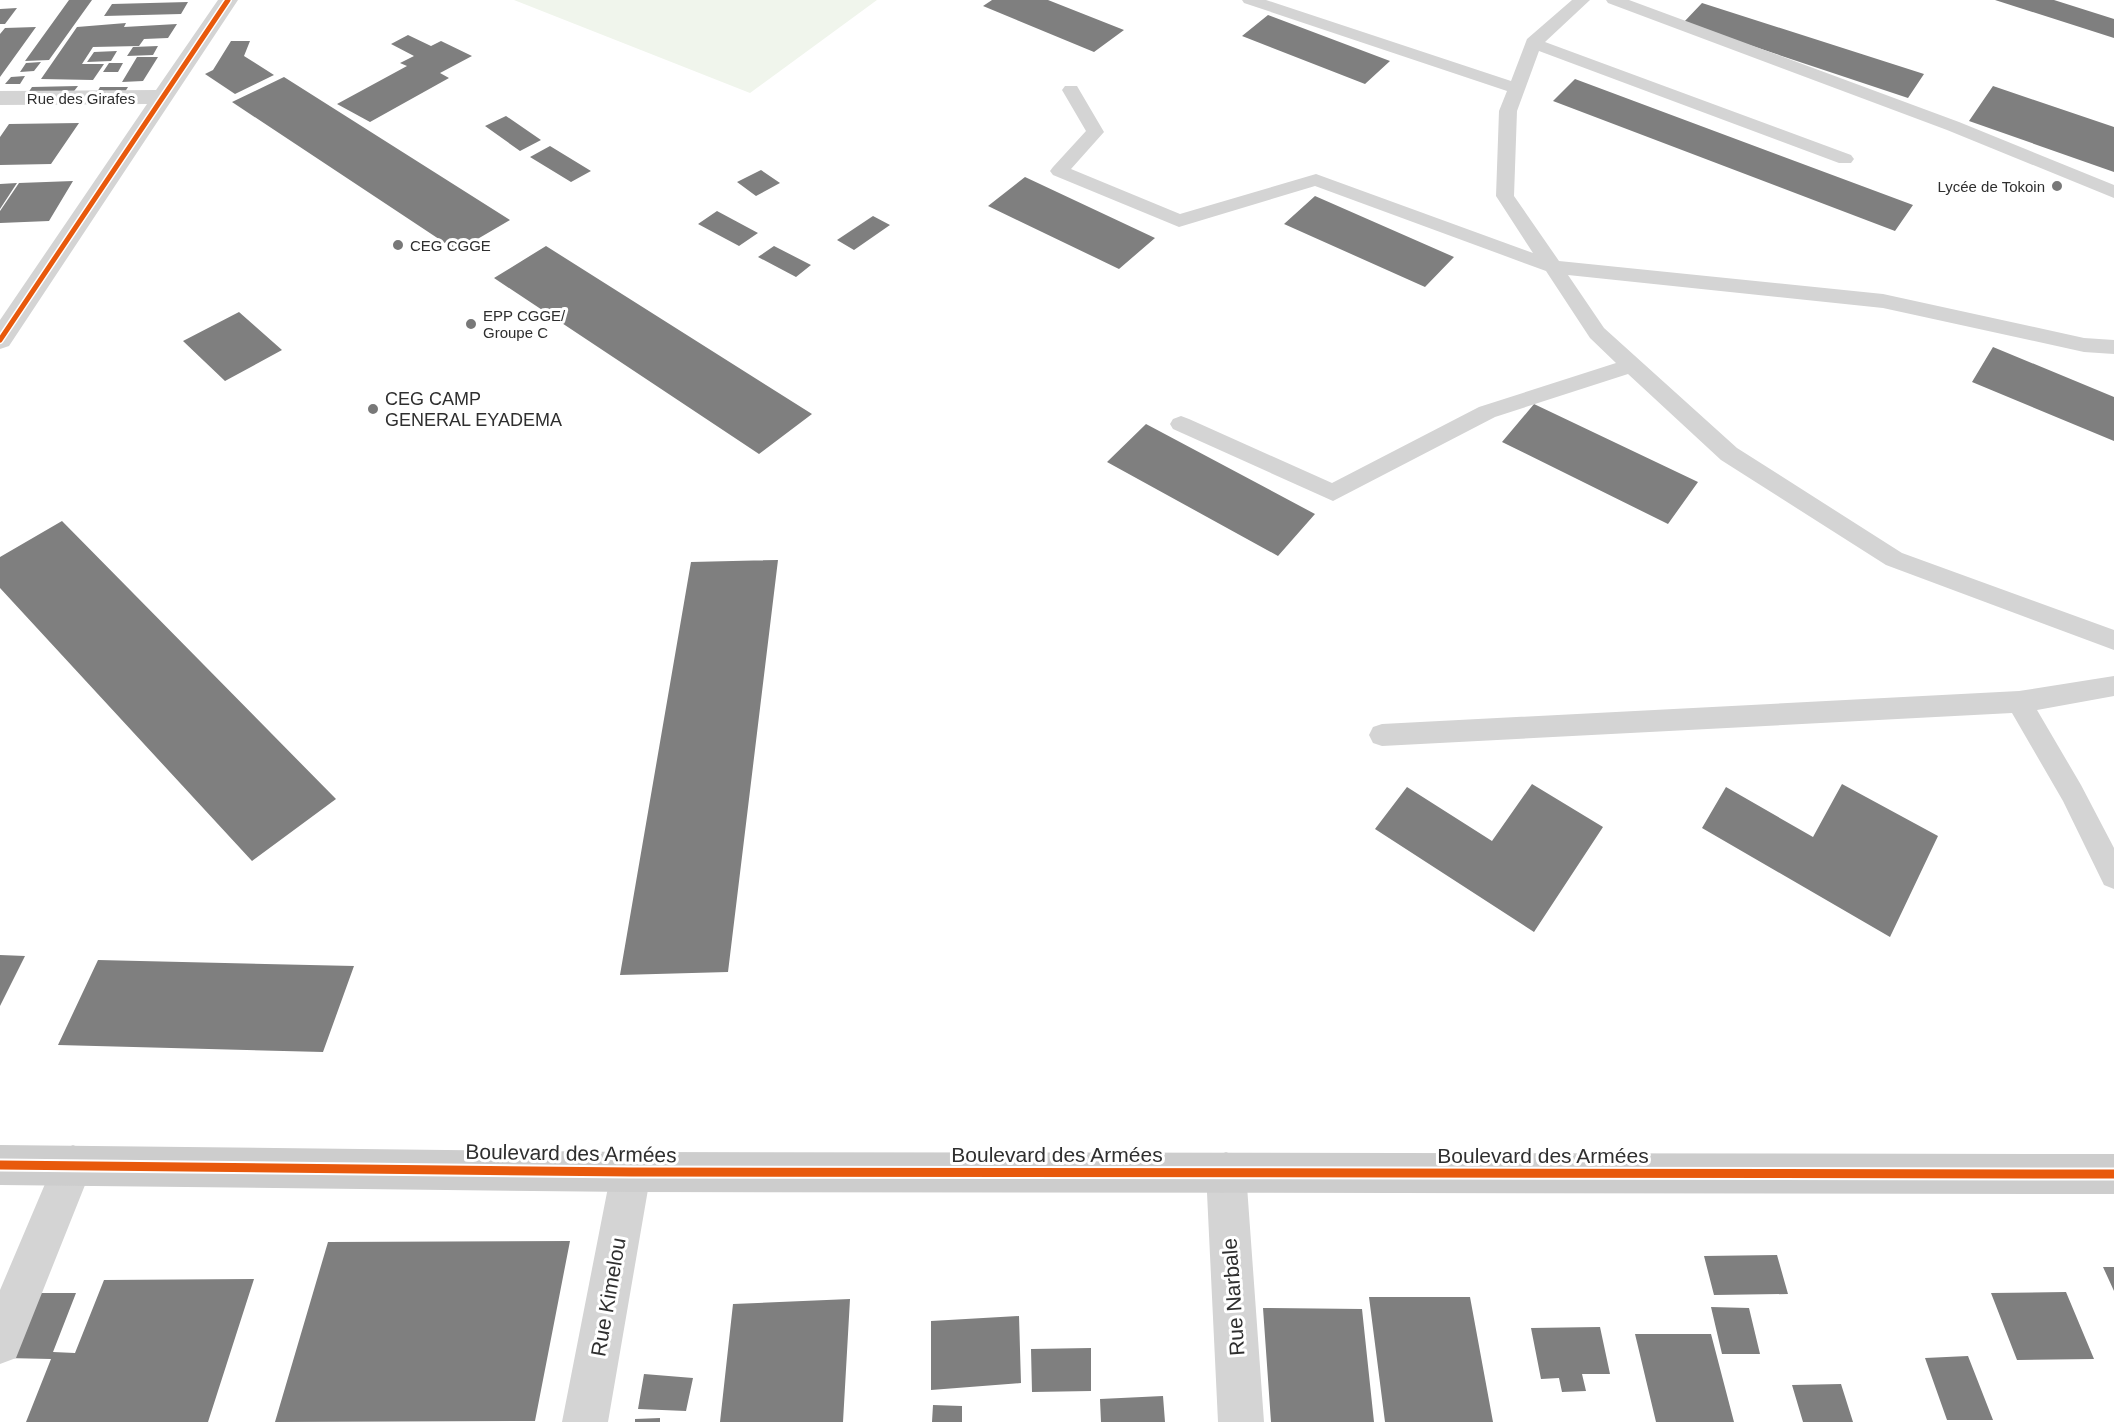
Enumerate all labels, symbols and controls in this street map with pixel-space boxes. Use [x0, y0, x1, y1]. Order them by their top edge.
street label: Rue des Girafes [27, 90, 135, 107]
place label: Lycée de Tokoin [1937, 178, 2045, 195]
marker: Lycée de Tokoin [2050, 179, 2064, 193]
place label: CEG CGGE [410, 237, 491, 254]
marker: CEG CGGE [391, 238, 405, 252]
place label: EPP CGGE/ Groupe C [483, 307, 566, 341]
marker: EPP CGGE/ Groupe C [464, 317, 478, 331]
place label: CEG CAMP GENERAL EYADEMA [385, 389, 562, 430]
marker: CEG CAMP GENERAL EYADEMA [366, 402, 380, 416]
street label: Boulevard des Armées [465, 1140, 677, 1166]
street label: Boulevard des Armées [951, 1143, 1163, 1166]
street label: Boulevard des Armées [1437, 1144, 1649, 1167]
street label: Rue Kimelou [586, 1236, 630, 1358]
street label: Rue Narbale [1217, 1237, 1249, 1357]

